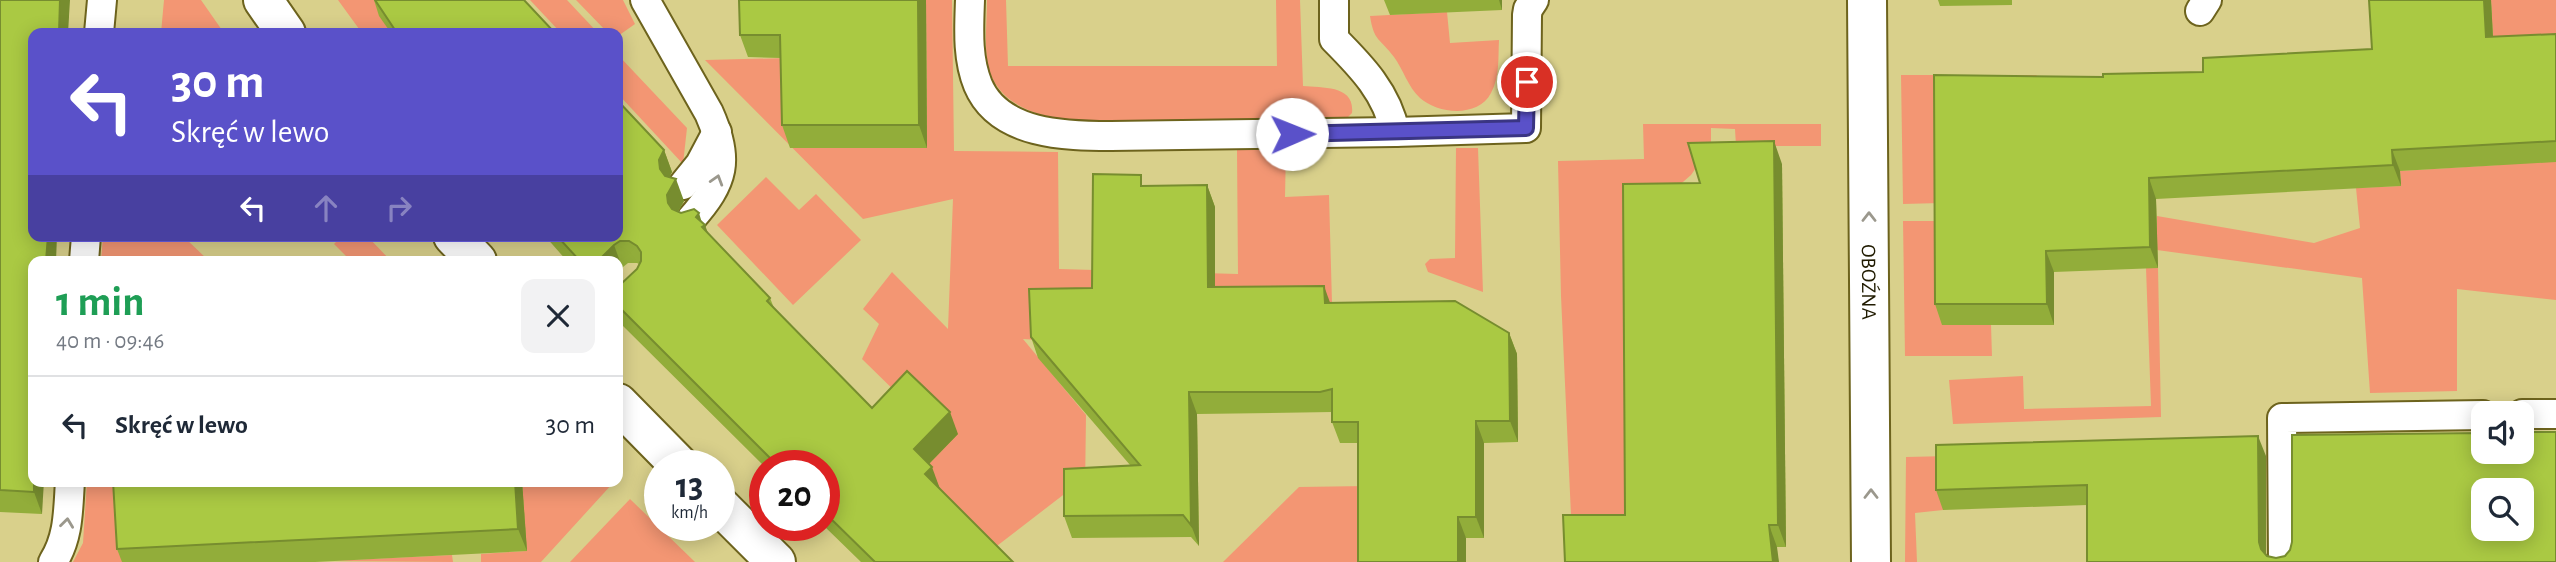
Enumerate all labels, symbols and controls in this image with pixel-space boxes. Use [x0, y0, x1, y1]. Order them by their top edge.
pin [1497, 52, 1557, 112]
icon: left [56, 56, 147, 147]
text: 30 m [171, 58, 265, 107]
icon: arrive [1508, 63, 1546, 101]
position arrow [1255, 97, 1329, 171]
text: Skręć w lewo [171, 116, 329, 148]
one-way arrow [709, 174, 724, 186]
icon: left [234, 189, 272, 227]
icon: ahead [307, 189, 345, 227]
icon: right [380, 189, 418, 227]
one-way arrow [1861, 212, 1877, 222]
street label: OBOŹNA [1858, 244, 1882, 320]
button: close [521, 279, 595, 353]
text: 1 min [56, 281, 145, 323]
text: 40 m · 09:46 [56, 330, 164, 353]
map controls [2471, 401, 2534, 541]
button: sound [2471, 401, 2534, 464]
icon: left [56, 406, 94, 444]
text: Skręć w lewo [115, 412, 248, 438]
text: 30 m [545, 412, 595, 438]
speed limit sign: 20 [749, 450, 840, 541]
text: 13 [676, 469, 703, 504]
button: search [2471, 478, 2534, 541]
one-way arrow [1863, 488, 1879, 499]
text: km/h [671, 504, 708, 522]
one-way arrow [59, 517, 74, 528]

